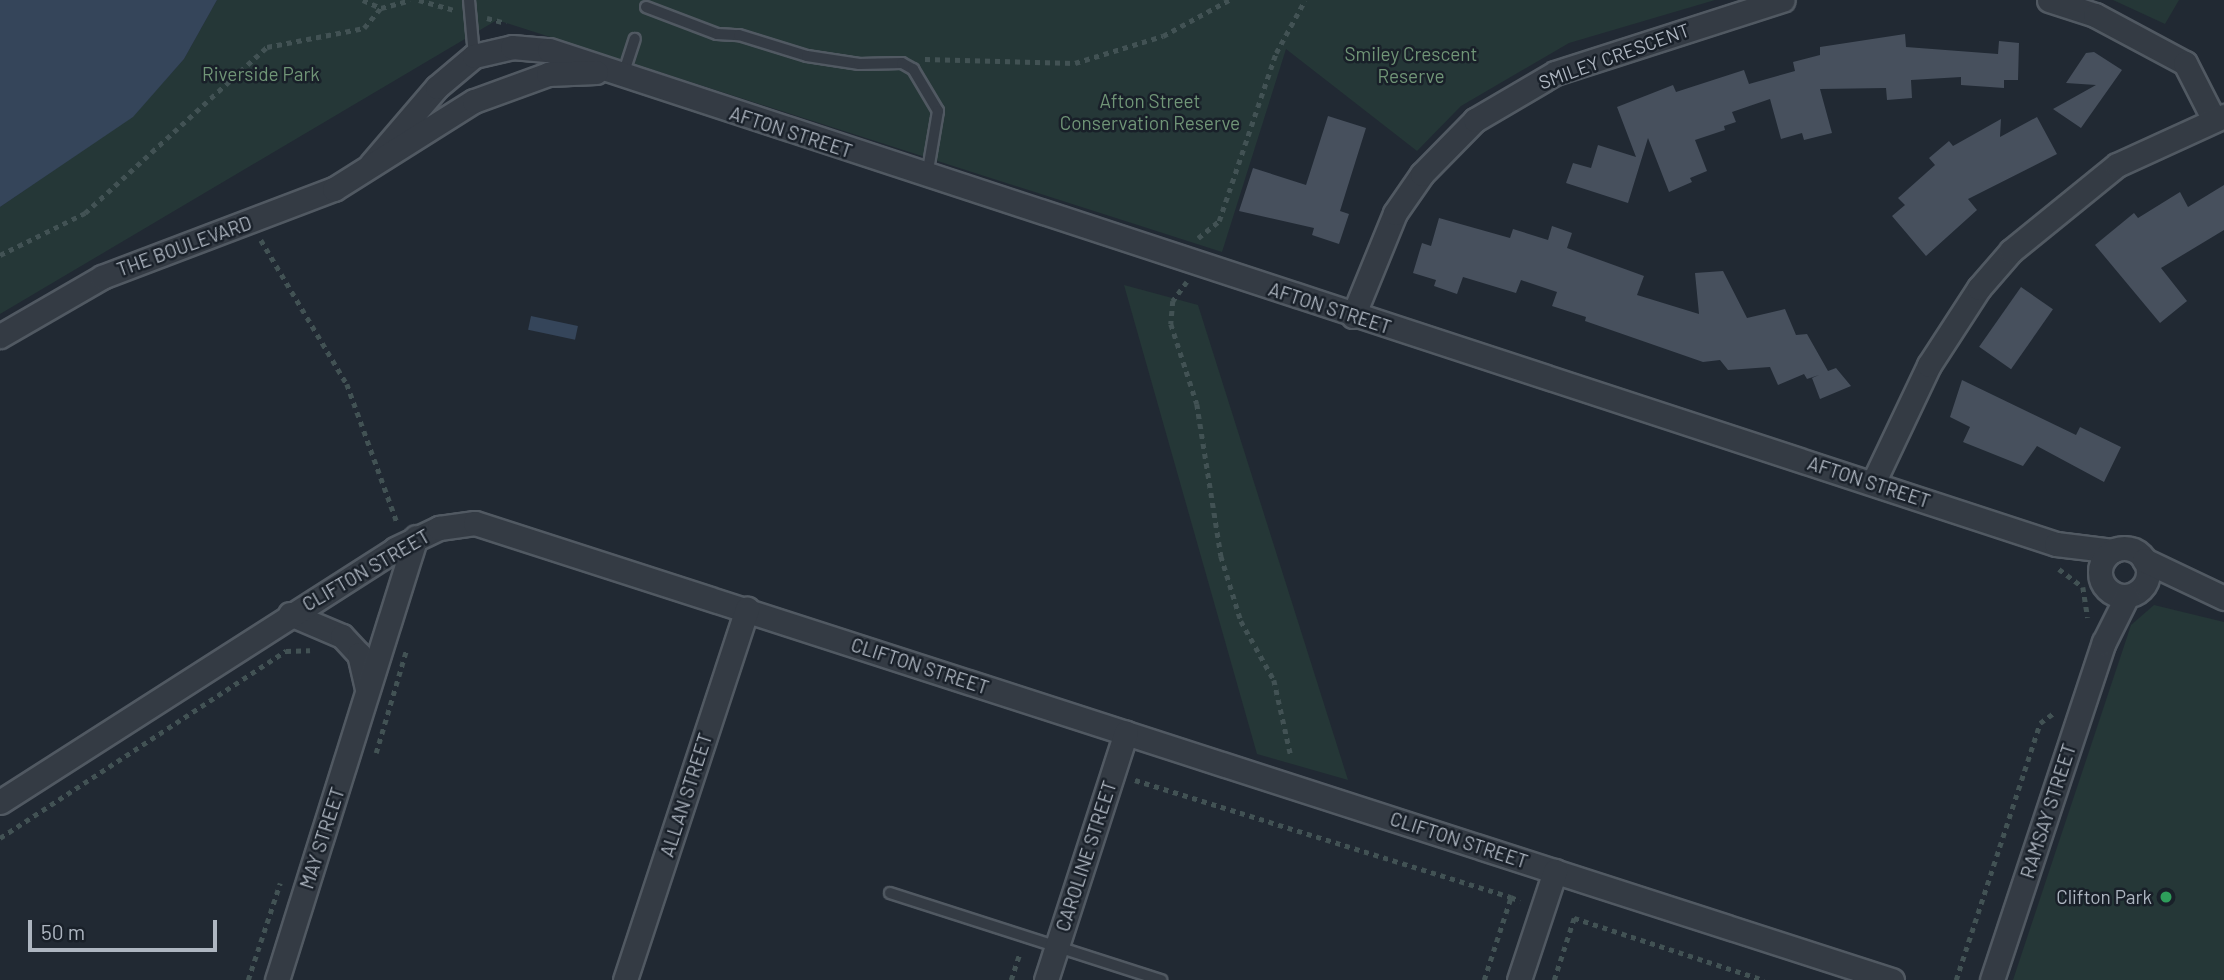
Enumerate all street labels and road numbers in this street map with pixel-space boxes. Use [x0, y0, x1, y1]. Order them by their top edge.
street label: SMILEY CRESCENT [1535, 18, 1693, 94]
street label: AFTON STREET [727, 101, 855, 163]
street label: THE BOULEVARD [114, 211, 254, 281]
street label: AFTON STREET [1266, 277, 1394, 339]
street label: AFTON STREET [1805, 451, 1933, 513]
street label: CLIFTON STREET [298, 524, 434, 616]
street label: CLIFTON STREET [848, 633, 992, 699]
street label: ALLAN STREET [655, 730, 717, 860]
street label: RAMSAY STREET [2015, 741, 2081, 881]
street label: CAROLINE STREET [1051, 778, 1121, 934]
street label: MAY STREET [295, 784, 349, 892]
street label: CLIFTON STREET [1387, 807, 1531, 873]

